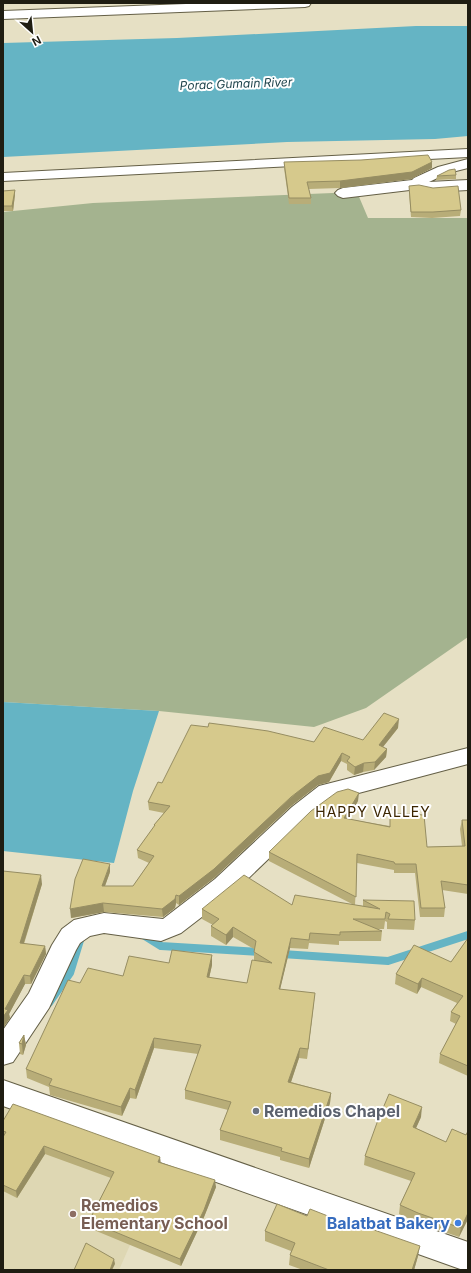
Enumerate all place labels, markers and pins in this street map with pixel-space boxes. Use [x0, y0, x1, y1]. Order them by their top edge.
place label: Remedios Chapel [264, 1101, 400, 1121]
marker: Remedios Chapel [251, 1106, 261, 1116]
place label: Remedios Elementary School [81, 1195, 228, 1233]
marker: Remedios Elementary School [68, 1209, 78, 1219]
place label: Balatbat Bakery [327, 1213, 450, 1233]
marker: Balatbat Bakery [453, 1218, 463, 1228]

